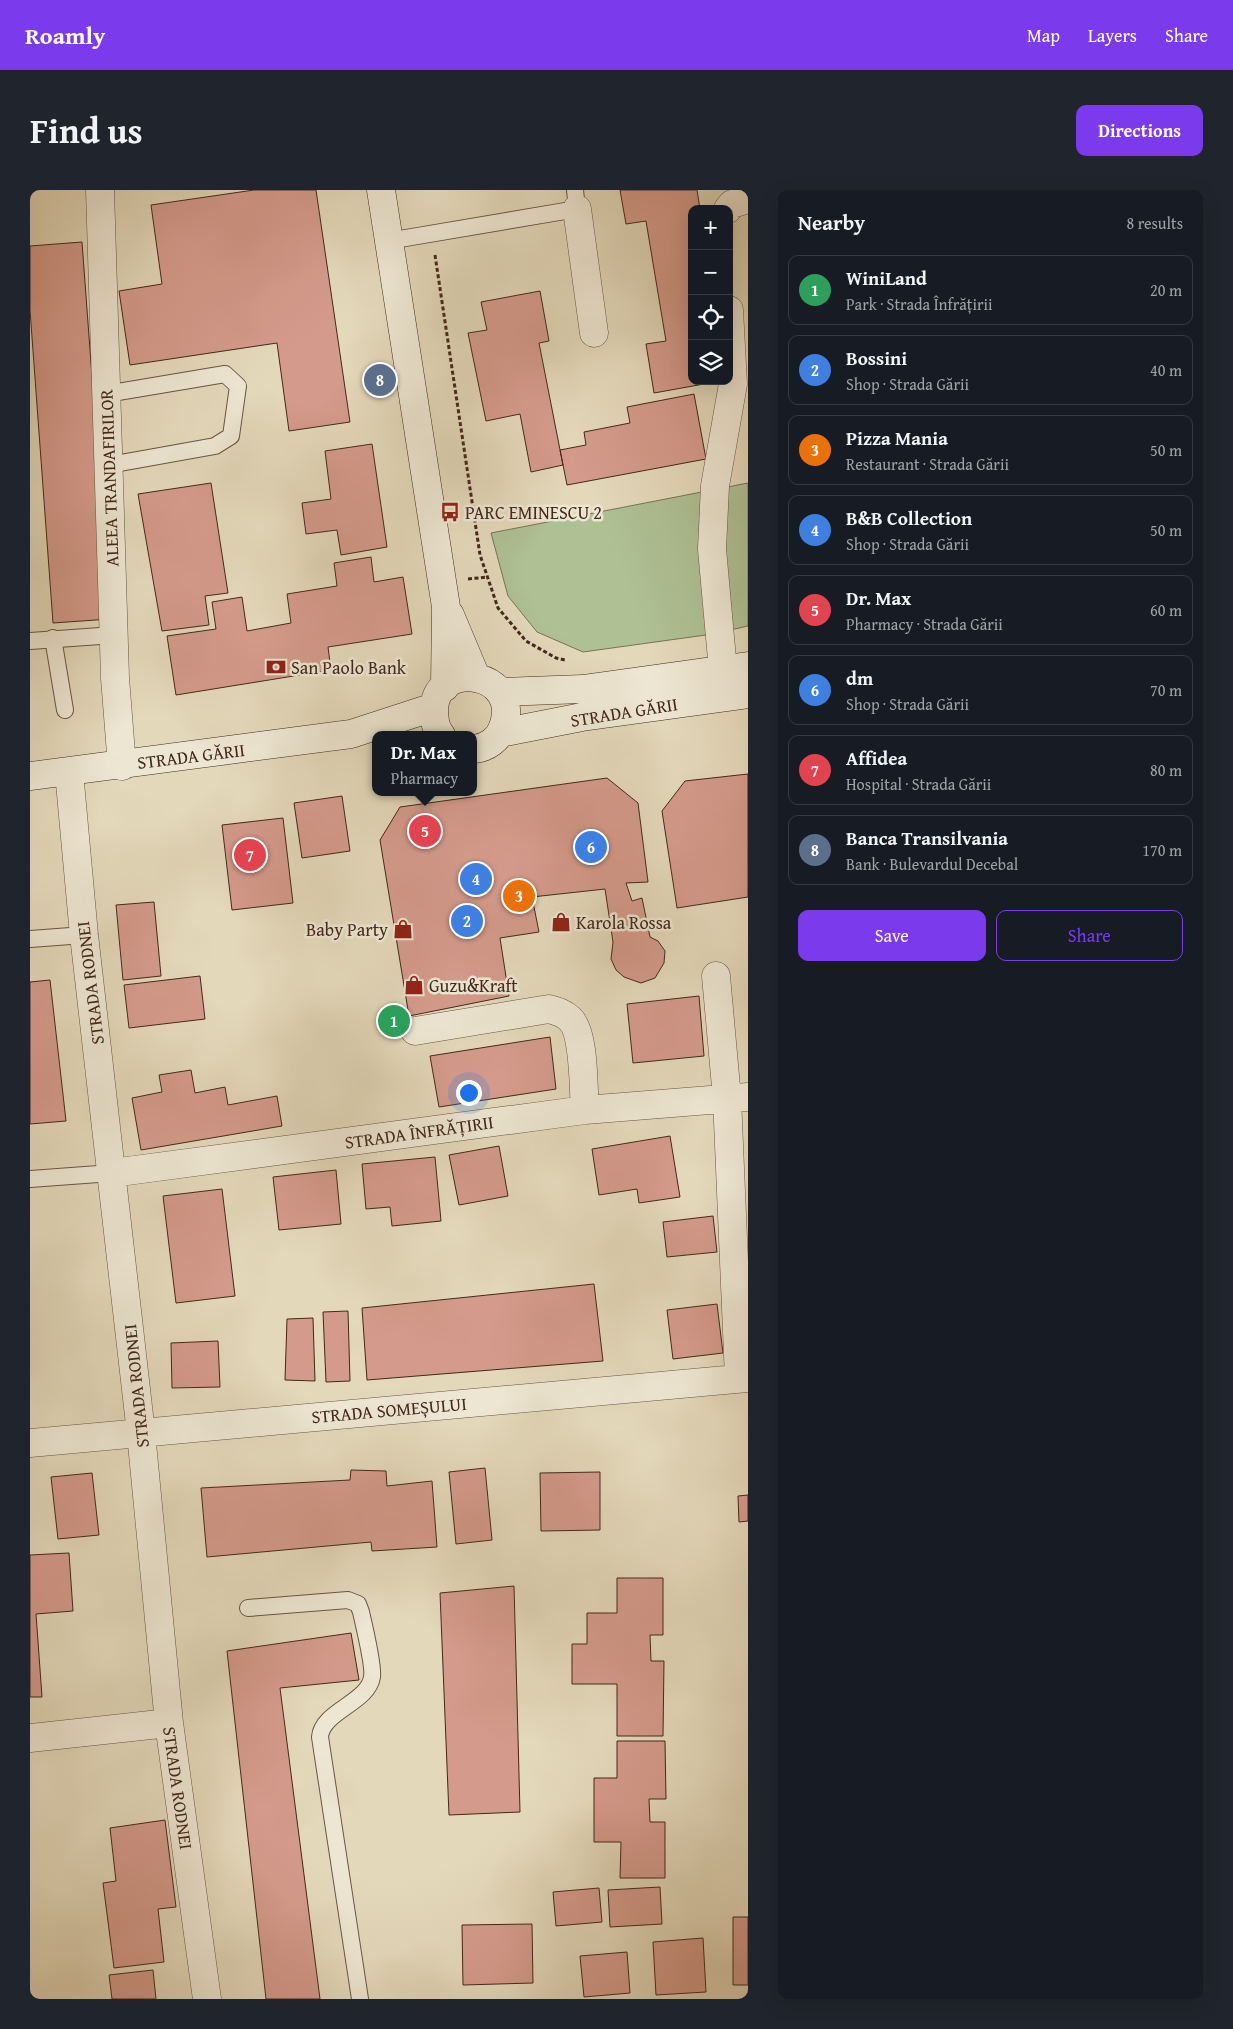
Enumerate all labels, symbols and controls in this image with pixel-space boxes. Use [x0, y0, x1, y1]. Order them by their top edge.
text: Roamly [25, 18, 105, 53]
text: Map [1027, 22, 1060, 49]
text: Layers [1088, 22, 1137, 49]
text: Share [1165, 22, 1208, 49]
text: Find us [30, 105, 143, 156]
button: Directions [1076, 105, 1203, 156]
map controls [688, 205, 733, 385]
button: + [688, 205, 733, 250]
text: Nearby [798, 207, 865, 238]
text: 8 results [1126, 211, 1183, 235]
button: − [688, 250, 733, 295]
text: WiniLand [846, 264, 927, 292]
text: 1 [811, 278, 819, 302]
text: 20 m [1150, 278, 1182, 302]
text: Park · Strada Înfrățirii [846, 292, 993, 316]
button: locate [688, 295, 733, 340]
button: layers [688, 340, 733, 385]
text: Bossini [846, 344, 907, 372]
text: 2 [811, 358, 819, 382]
text: 40 m [1150, 358, 1182, 382]
pin: 8 [364, 361, 396, 399]
text: Shop · Strada Gării [846, 372, 969, 396]
street label: ALEEA TRANDAFIRILOR [92, 388, 126, 567]
text: Pizza Mania [846, 424, 948, 452]
text: 3 [811, 438, 819, 462]
text: 50 m [1150, 438, 1182, 462]
text: Restaurant · Strada Gării [846, 452, 1009, 476]
place label: PARC EMINESCU 2 [465, 499, 602, 526]
bus stop icon: PARC EMINESCU 2 [439, 501, 461, 523]
text: B&B Collection [846, 504, 972, 532]
text: 4 [811, 518, 819, 542]
text: 50 m [1150, 518, 1182, 542]
text: Shop · Strada Gării [846, 532, 969, 556]
text: Dr. Max [846, 584, 911, 612]
text: 5 [811, 598, 819, 622]
text: 60 m [1150, 598, 1182, 622]
text: Pharmacy · Strada Gării [846, 612, 1003, 636]
place label: San Paolo Bank [291, 654, 407, 681]
bank icon: San Paolo Bank [265, 656, 287, 678]
text: dm [846, 664, 873, 692]
text: 6 [811, 678, 819, 702]
text: 70 m [1150, 678, 1182, 702]
street label: STRADA GĂRII [568, 690, 680, 734]
text: Shop · Strada Gării [846, 692, 969, 716]
popup [372, 731, 477, 796]
street label: STRADA GĂRII [136, 736, 246, 776]
text: Dr. Max [391, 738, 456, 766]
text: Affidea [846, 744, 907, 772]
text: 7 [811, 758, 819, 782]
text: 80 m [1150, 758, 1182, 782]
text: Pharmacy [391, 766, 458, 790]
text: Hospital · Strada Gării [846, 772, 991, 796]
pin: 5 [409, 812, 441, 850]
text: Banca Transilvania [846, 824, 1008, 852]
pin: 6 [575, 828, 607, 866]
pin: 7 [234, 836, 266, 874]
text: 8 [811, 838, 819, 862]
text: 170 m [1142, 838, 1182, 862]
text: Bank · Bulevardul Decebal [846, 852, 1018, 876]
pin: 4 [460, 860, 492, 898]
pin: 3 [503, 877, 535, 915]
pin: 2 [451, 902, 483, 940]
place label: Karola Rossa [576, 909, 672, 936]
button: Save [798, 910, 986, 961]
button: Share [996, 910, 1183, 961]
shop icon: Karola Rossa [550, 911, 572, 933]
place label: Baby Party [306, 916, 388, 943]
shop icon: Baby Party [392, 918, 414, 940]
street label: STRADA RODNEI [69, 920, 111, 1046]
place label: Guzu&Kraft [429, 972, 518, 999]
shop icon: Guzu&Kraft [403, 974, 425, 996]
pin: 1 [378, 1002, 410, 1040]
your location [456, 1080, 482, 1106]
street label: STRADA ÎNFRĂȚIRII [343, 1108, 495, 1156]
street label: STRADA RODNEI [116, 1323, 156, 1449]
street label: STRADA SOMEȘULUI [310, 1390, 468, 1430]
street label: STRADA RODNEI [156, 1725, 200, 1851]

